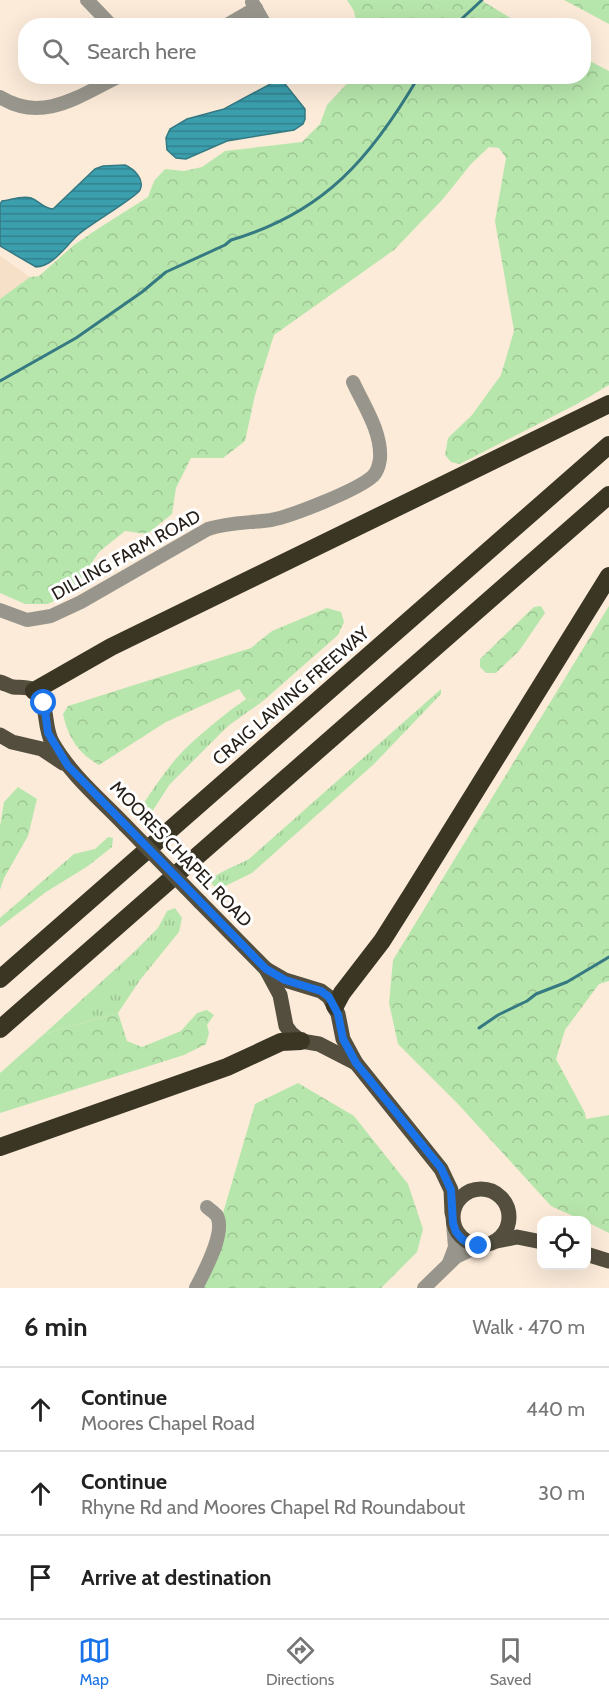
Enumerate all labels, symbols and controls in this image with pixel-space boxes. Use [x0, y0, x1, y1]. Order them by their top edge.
search box [18, 18, 591, 84]
icon: search [39, 35, 72, 68]
text: Search here [87, 38, 196, 65]
street label: DILLING FARM ROAD [48, 505, 204, 605]
street label: CRAIG LAWING FREEWAY [208, 621, 374, 770]
route start [30, 689, 56, 715]
street label: MOORES CHAPEL ROAD [106, 776, 256, 932]
map controls [537, 1216, 591, 1270]
button: locate [537, 1216, 591, 1270]
route end [465, 1232, 491, 1258]
text: 6 min [24, 1311, 88, 1343]
text: Walk · 470 m [472, 1315, 585, 1339]
text: Continue [81, 1384, 167, 1411]
icon: ahead [24, 1393, 57, 1426]
text: 440 m [526, 1397, 585, 1421]
text: Moores Chapel Road [81, 1411, 255, 1435]
text: Continue [81, 1468, 167, 1495]
icon: ahead [24, 1477, 57, 1510]
text: 30 m [538, 1481, 585, 1505]
text: Rhyne Rd and Moores Chapel Rd Roundabout [81, 1495, 465, 1519]
icon: arrive [24, 1561, 57, 1594]
text: Arrive at destination [81, 1564, 271, 1591]
tab: Map [78, 1634, 111, 1689]
tab: Directions [266, 1634, 334, 1689]
tab: Saved [490, 1634, 531, 1689]

